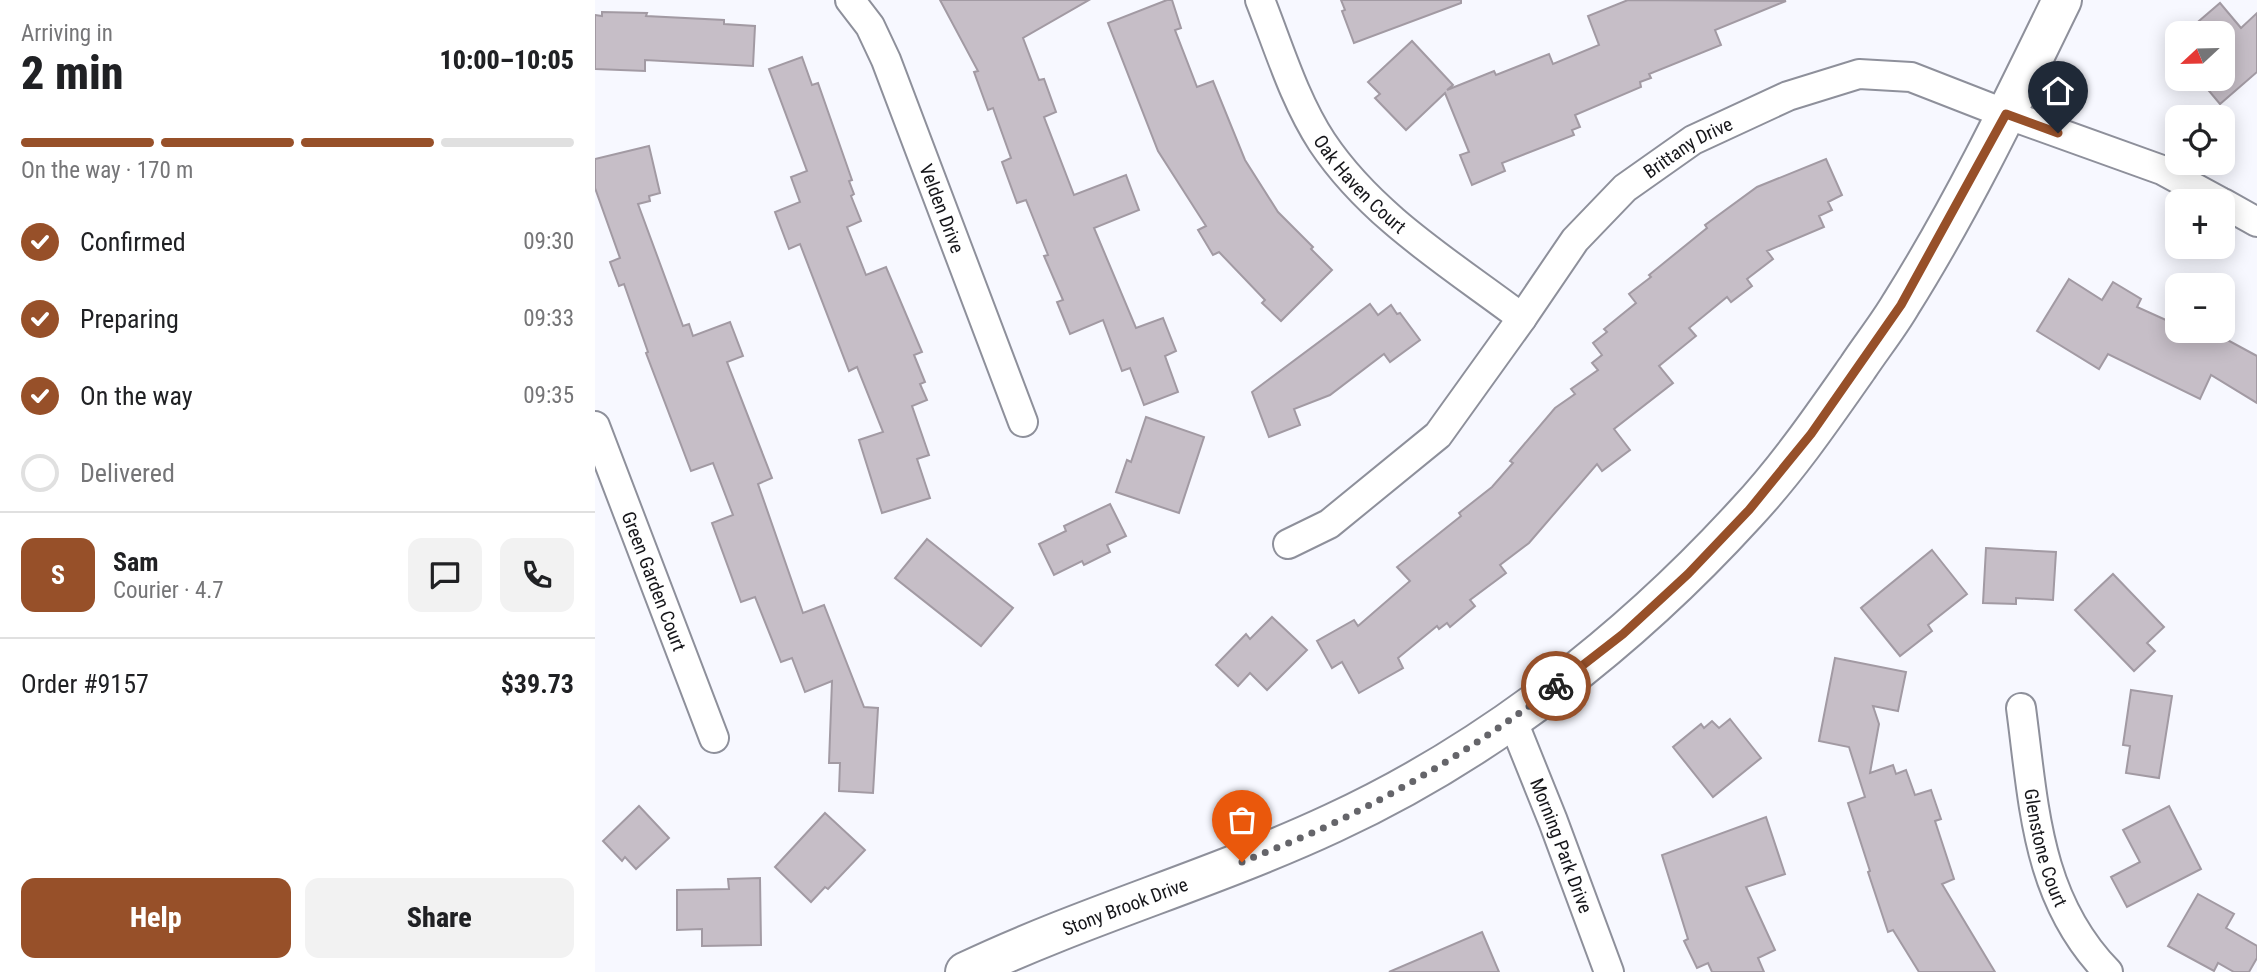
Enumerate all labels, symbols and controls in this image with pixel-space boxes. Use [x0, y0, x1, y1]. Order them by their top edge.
text: Arriving in [21, 20, 113, 47]
north arrow [2165, 21, 2235, 91]
map controls [2165, 21, 2235, 343]
text: 10:00–10:05 [440, 45, 574, 75]
text: 2 min [21, 46, 124, 100]
pin [2028, 61, 2088, 133]
icon: home [2039, 72, 2077, 110]
button: locate [2165, 105, 2235, 175]
street label: Brittany Drive [1639, 112, 1736, 183]
street label: Oak Haven Court [1308, 131, 1411, 238]
text: On the way · 170 m [21, 157, 193, 184]
street label: Velden Drive [914, 161, 969, 256]
button: + [2165, 189, 2235, 259]
icon: check [21, 223, 59, 261]
text: Confirmed [80, 227, 186, 257]
text: 09:30 [523, 228, 574, 255]
button: − [2165, 273, 2235, 343]
icon: check [21, 300, 59, 338]
text: Preparing [80, 304, 179, 334]
text: 09:33 [523, 305, 574, 332]
icon: check [21, 377, 59, 415]
text: On the way [80, 381, 193, 411]
text: 09:35 [523, 382, 574, 409]
text: Delivered [80, 458, 175, 488]
street label: Green Garden Court [617, 508, 691, 654]
button: chat [408, 538, 482, 612]
button: phone [500, 538, 574, 612]
text: Sam [113, 547, 159, 577]
text: S [51, 560, 65, 590]
text: Courier · 4.7 [113, 577, 224, 604]
courier [1521, 651, 1591, 721]
icon: bike [1537, 667, 1575, 705]
text: Order #9157 [21, 669, 149, 699]
text: $39.73 [501, 669, 574, 699]
street label: Morning Park Drive [1525, 775, 1597, 916]
street label: Glenstone Court [2019, 787, 2072, 910]
pin [1212, 790, 1272, 862]
icon: bag [1223, 801, 1261, 839]
street label: Stony Brook Drive [1059, 873, 1191, 941]
button: Help [21, 878, 291, 958]
button: Share [305, 878, 574, 958]

